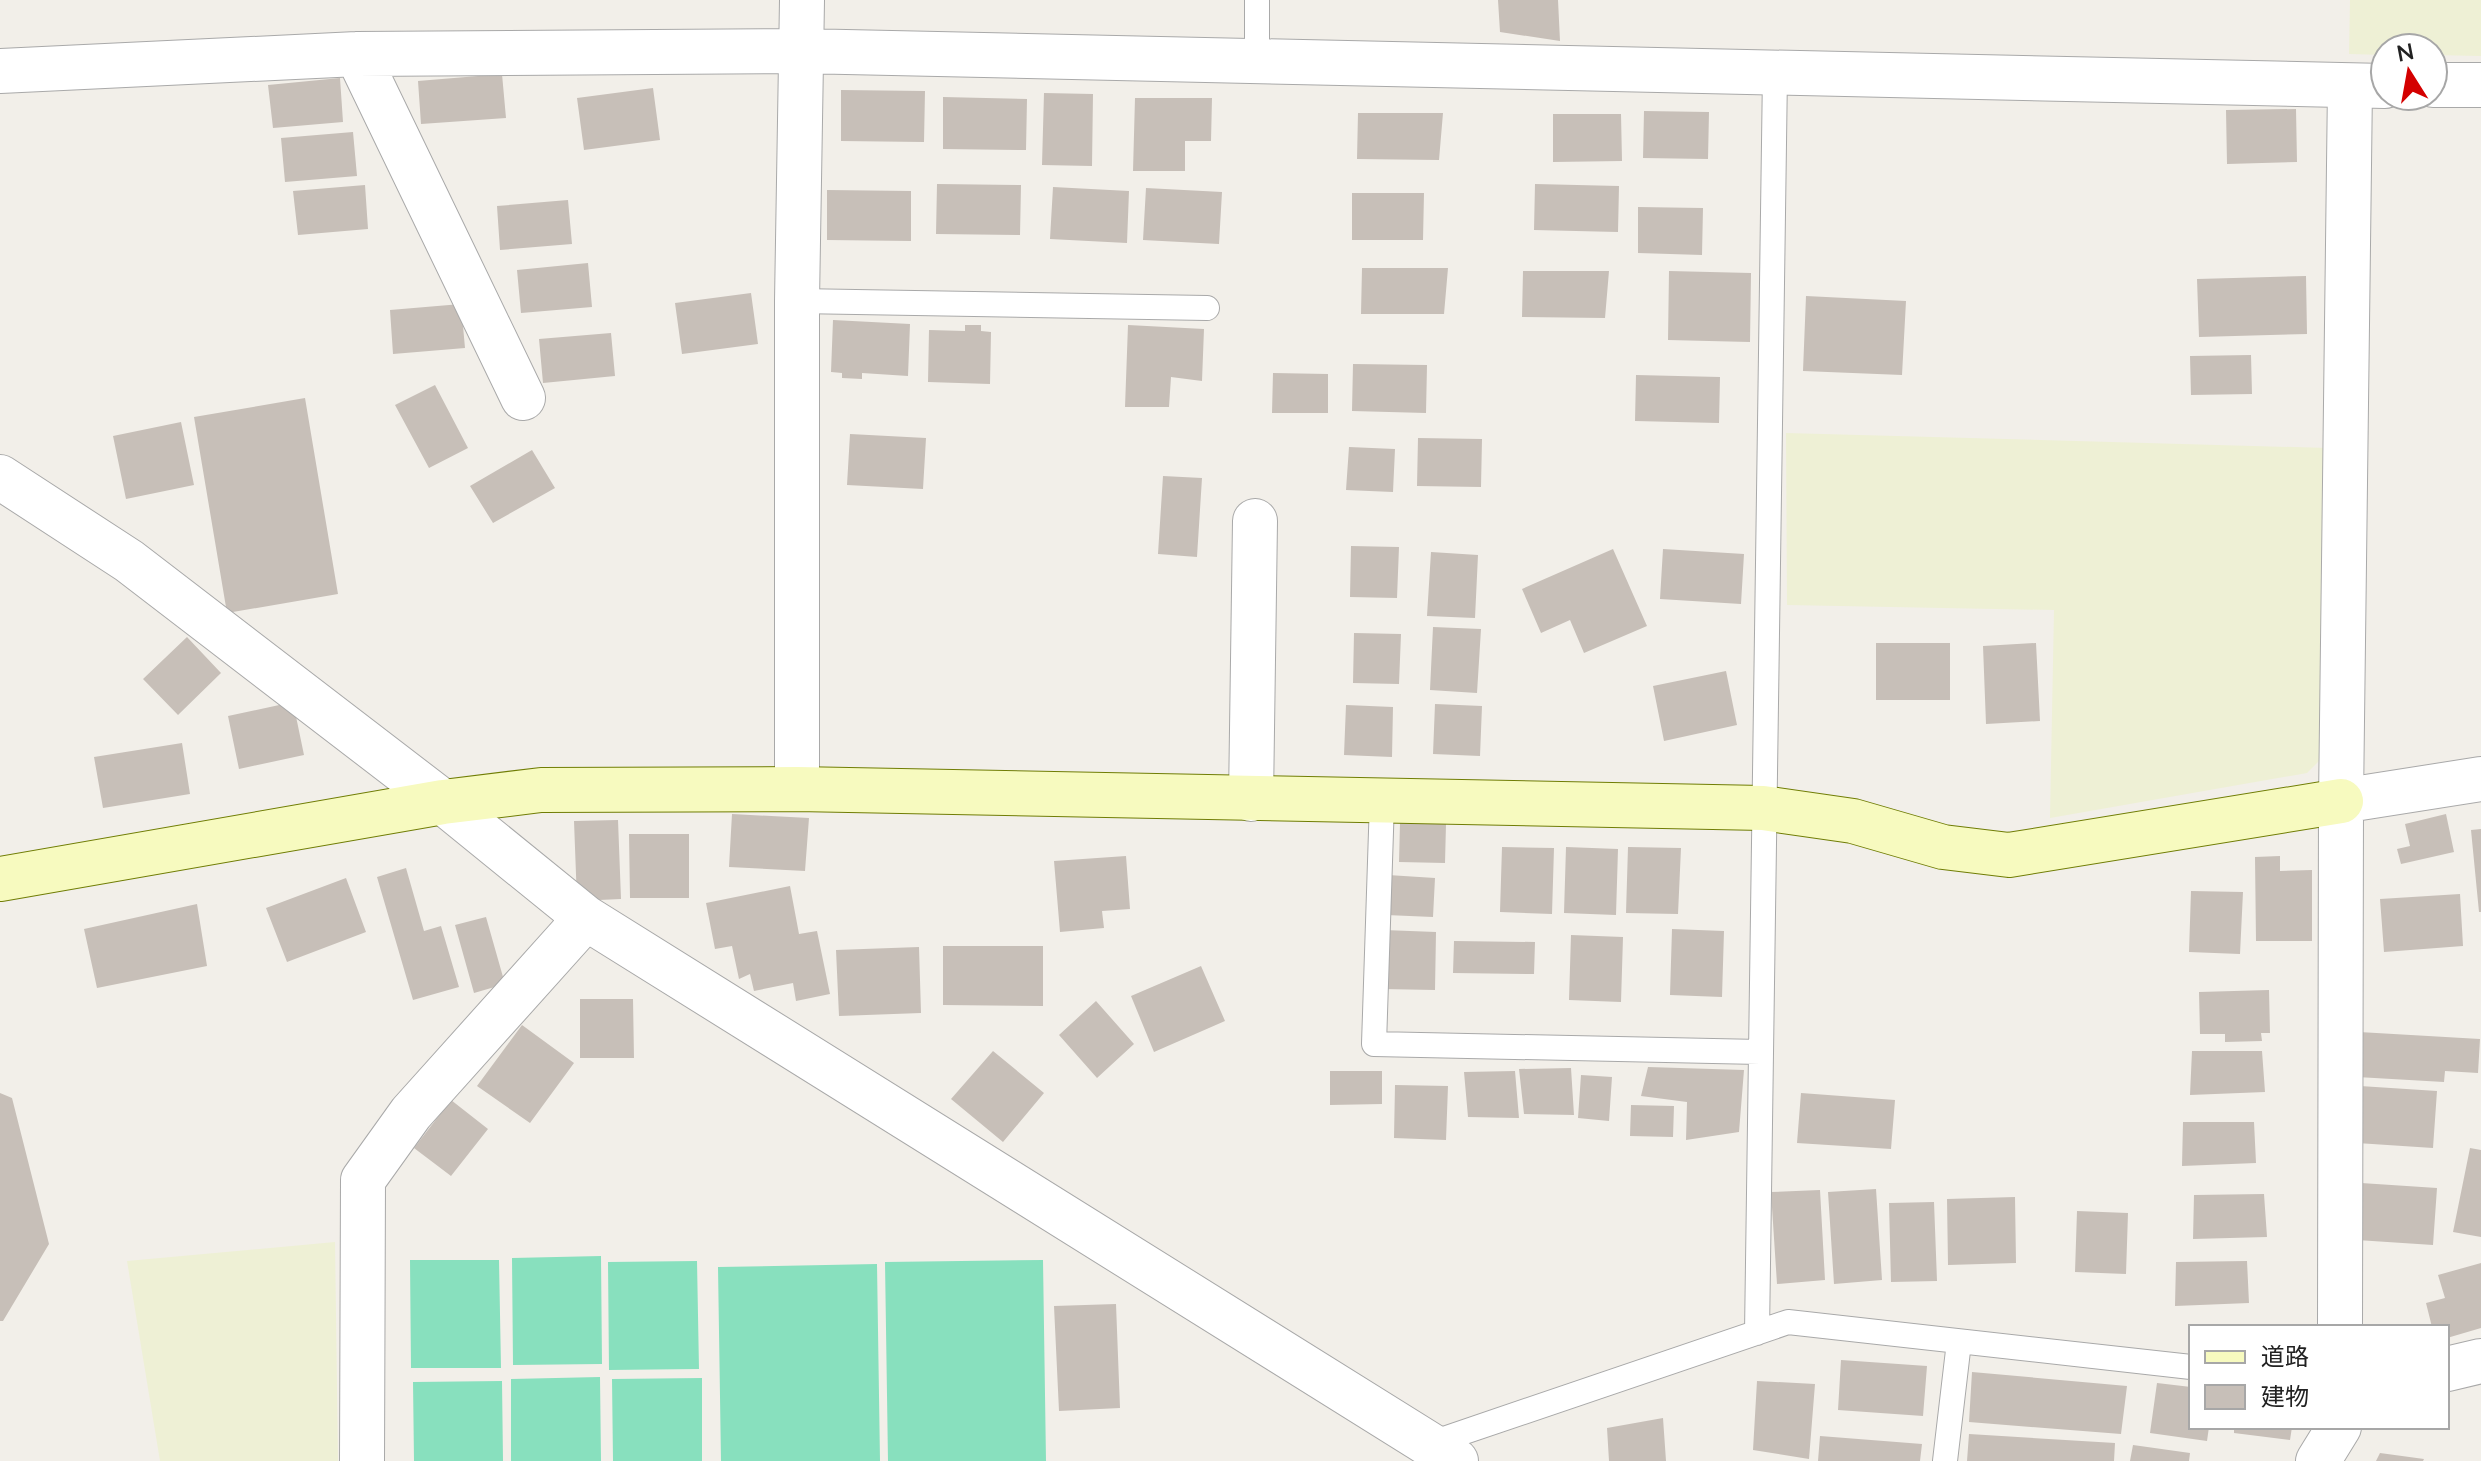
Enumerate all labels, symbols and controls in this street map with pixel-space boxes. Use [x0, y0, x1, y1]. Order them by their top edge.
north arrow [2369, 32, 2449, 112]
text: N [2394, 37, 2416, 67]
legend [2189, 1325, 2449, 1429]
text: 道路 [2261, 1341, 2309, 1370]
text: 建物 [2261, 1381, 2309, 1410]

